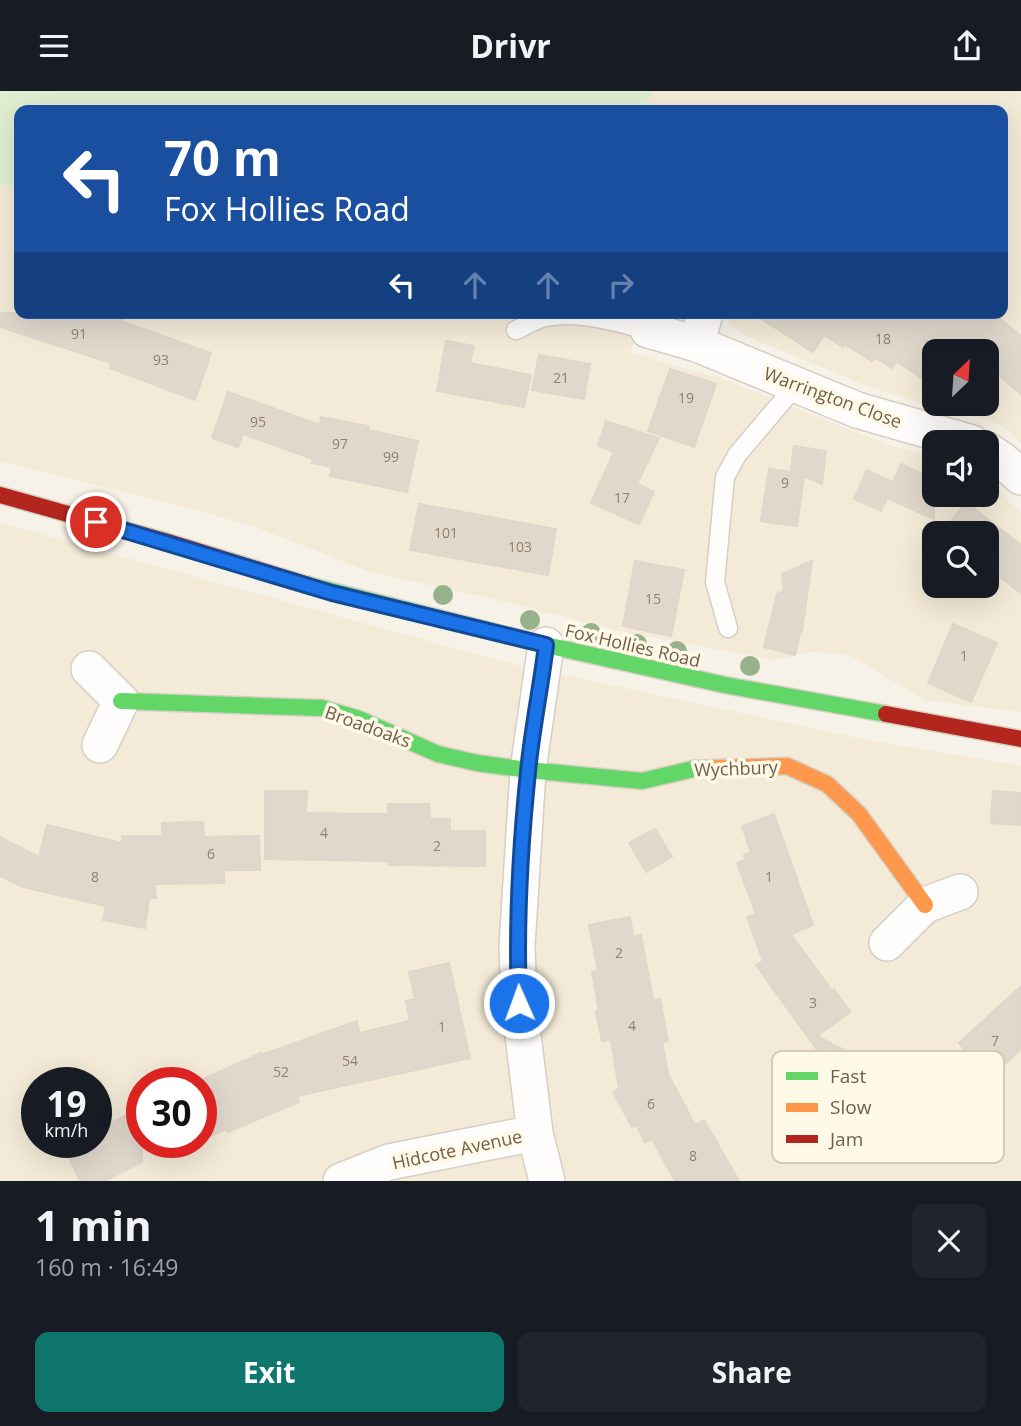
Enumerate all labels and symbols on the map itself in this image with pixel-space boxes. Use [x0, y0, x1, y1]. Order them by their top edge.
house number: 91 [71, 324, 87, 343]
house number: 18 [875, 329, 891, 348]
north arrow [922, 339, 999, 417]
house number: 93 [153, 350, 169, 369]
street label: Warrington Close [761, 361, 905, 433]
house number: 21 [553, 368, 569, 387]
house number: 19 [678, 388, 694, 407]
house number: 95 [250, 412, 266, 431]
house number: 97 [332, 434, 348, 453]
house number: 99 [383, 447, 399, 466]
house number: 9 [781, 473, 789, 492]
house number: 17 [614, 488, 630, 507]
pin [66, 492, 126, 552]
house number: 101 [434, 523, 458, 542]
house number: 103 [508, 537, 532, 556]
house number: 15 [645, 589, 661, 608]
street label: Fox Hollies Road [563, 618, 703, 672]
house number: 1 [960, 646, 968, 665]
street label: Broadoaks [322, 699, 414, 753]
street label: Wychbury [694, 755, 779, 781]
house number: 4 [320, 823, 328, 842]
house number: 2 [433, 836, 441, 855]
house number: 6 [207, 844, 215, 863]
house number: 8 [91, 867, 99, 886]
house number: 1 [765, 867, 773, 886]
house number: 2 [615, 943, 623, 962]
position arrow [482, 966, 556, 1040]
house number: 3 [809, 993, 817, 1012]
house number: 4 [628, 1016, 636, 1035]
house number: 1 [438, 1017, 446, 1036]
house number: 7 [991, 1031, 999, 1050]
house number: 54 [342, 1051, 358, 1070]
legend [772, 1051, 1004, 1163]
house number: 52 [273, 1062, 289, 1081]
text: Fast [830, 1063, 866, 1089]
speed limit sign: 30 [126, 1067, 217, 1158]
house number: 6 [647, 1094, 655, 1113]
text: Slow [830, 1094, 872, 1120]
street label: Hidcote Avenue [390, 1124, 524, 1174]
text: Jam [828, 1126, 863, 1152]
house number: 8 [689, 1146, 697, 1165]

